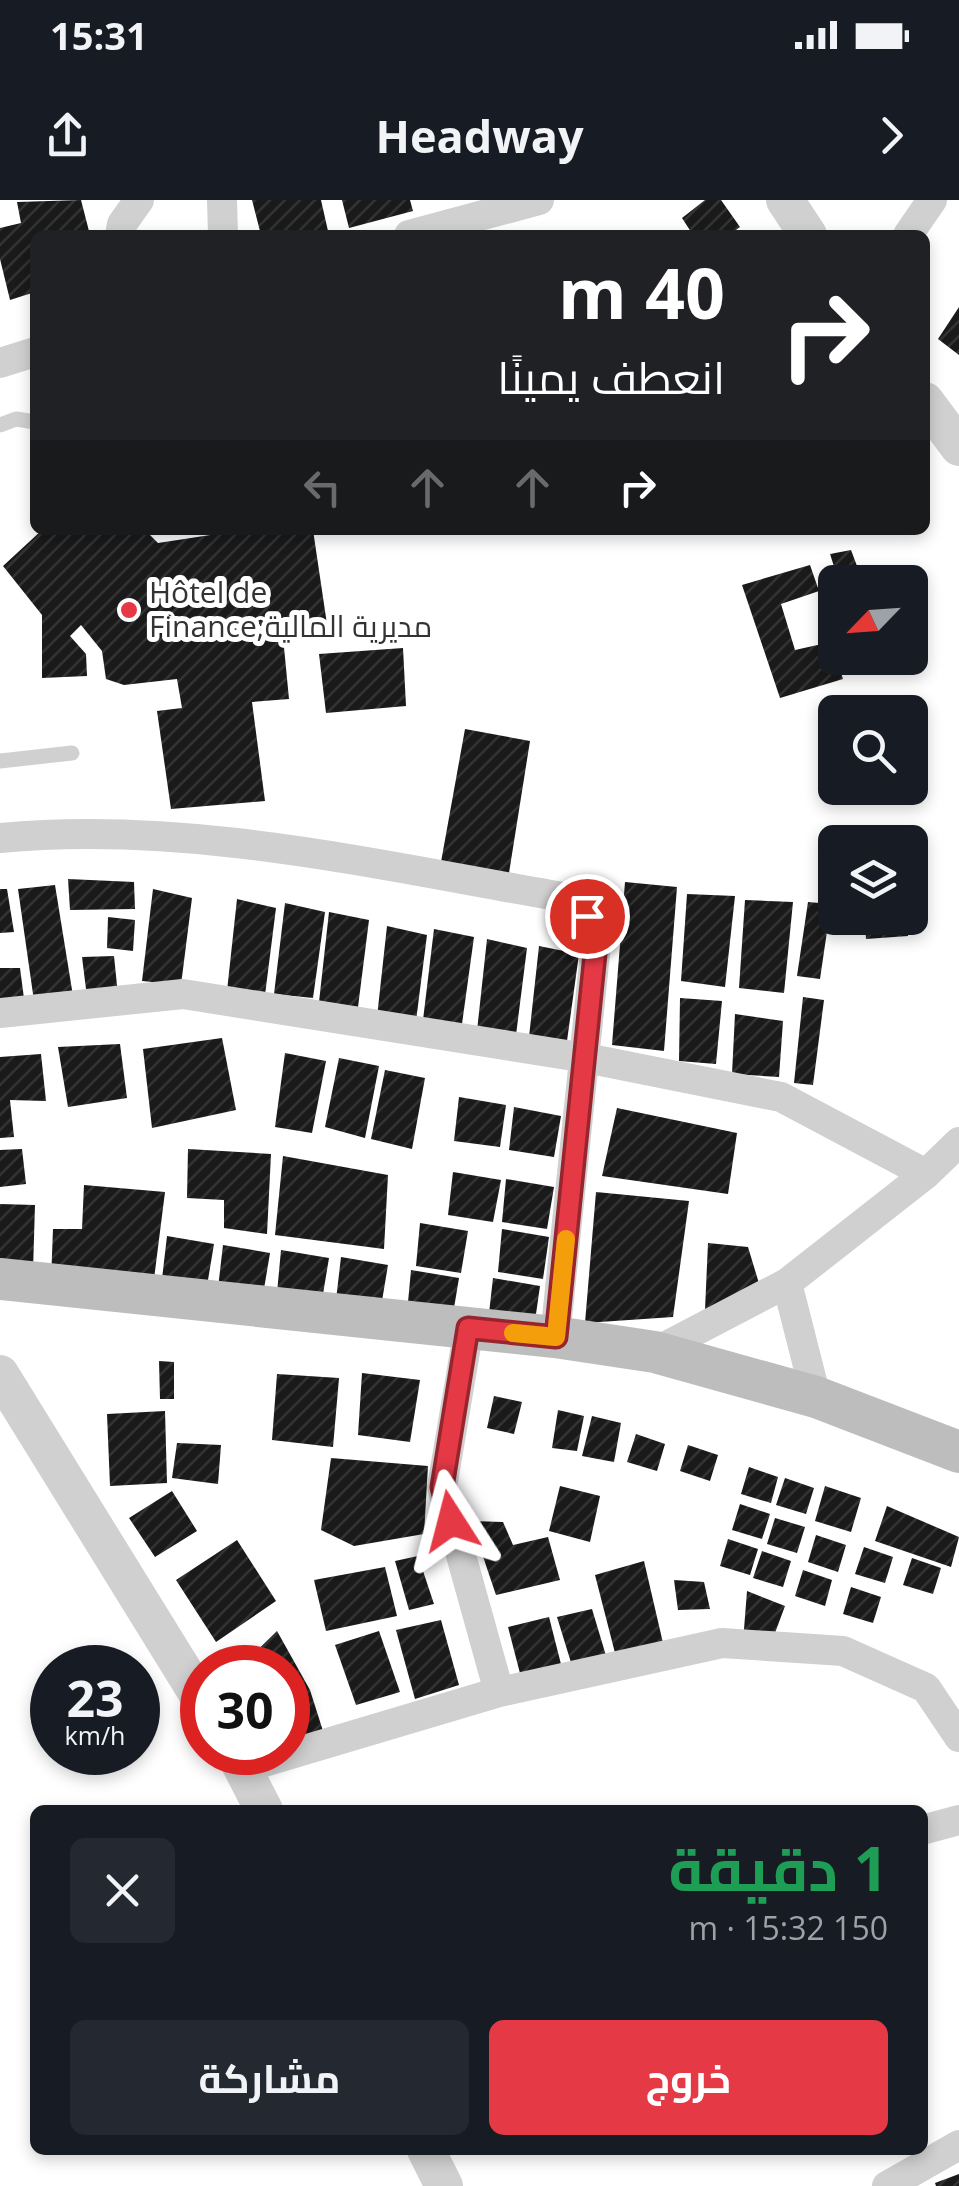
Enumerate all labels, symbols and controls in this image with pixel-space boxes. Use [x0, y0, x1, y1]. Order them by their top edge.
text: 15:31 [50, 9, 148, 61]
text: Headway [376, 105, 584, 166]
icon: share [40, 108, 95, 163]
icon: forward [864, 108, 919, 163]
text: 40 m [558, 244, 725, 340]
icon: right [760, 270, 890, 400]
text: انعطف يمينًا [497, 346, 725, 407]
icon: left [295, 460, 350, 515]
icon: ahead [400, 460, 455, 515]
icon: ahead [505, 460, 560, 515]
icon: right [610, 460, 665, 515]
north arrow [818, 565, 928, 675]
map controls [818, 565, 928, 935]
place label: Hôtel de Finance;مديرية المالية [149, 571, 432, 646]
marker: Hôtel de Finance;مديرية المالية [118, 599, 140, 621]
button: search [818, 695, 928, 805]
button: layers [818, 825, 928, 935]
pin [545, 874, 630, 959]
icon: arrive [560, 889, 615, 944]
position arrow [399, 1469, 503, 1573]
speed limit sign: 30 [180, 1645, 310, 1775]
text: 23 [66, 1664, 124, 1732]
text: km/h [65, 1718, 125, 1752]
text: 1 دقيقة [668, 1827, 888, 1909]
button: close [70, 1838, 175, 1943]
text: 150 m · 15:32 [689, 1906, 888, 1949]
button: مشاركة [70, 2020, 469, 2135]
button: خروج [489, 2020, 888, 2135]

